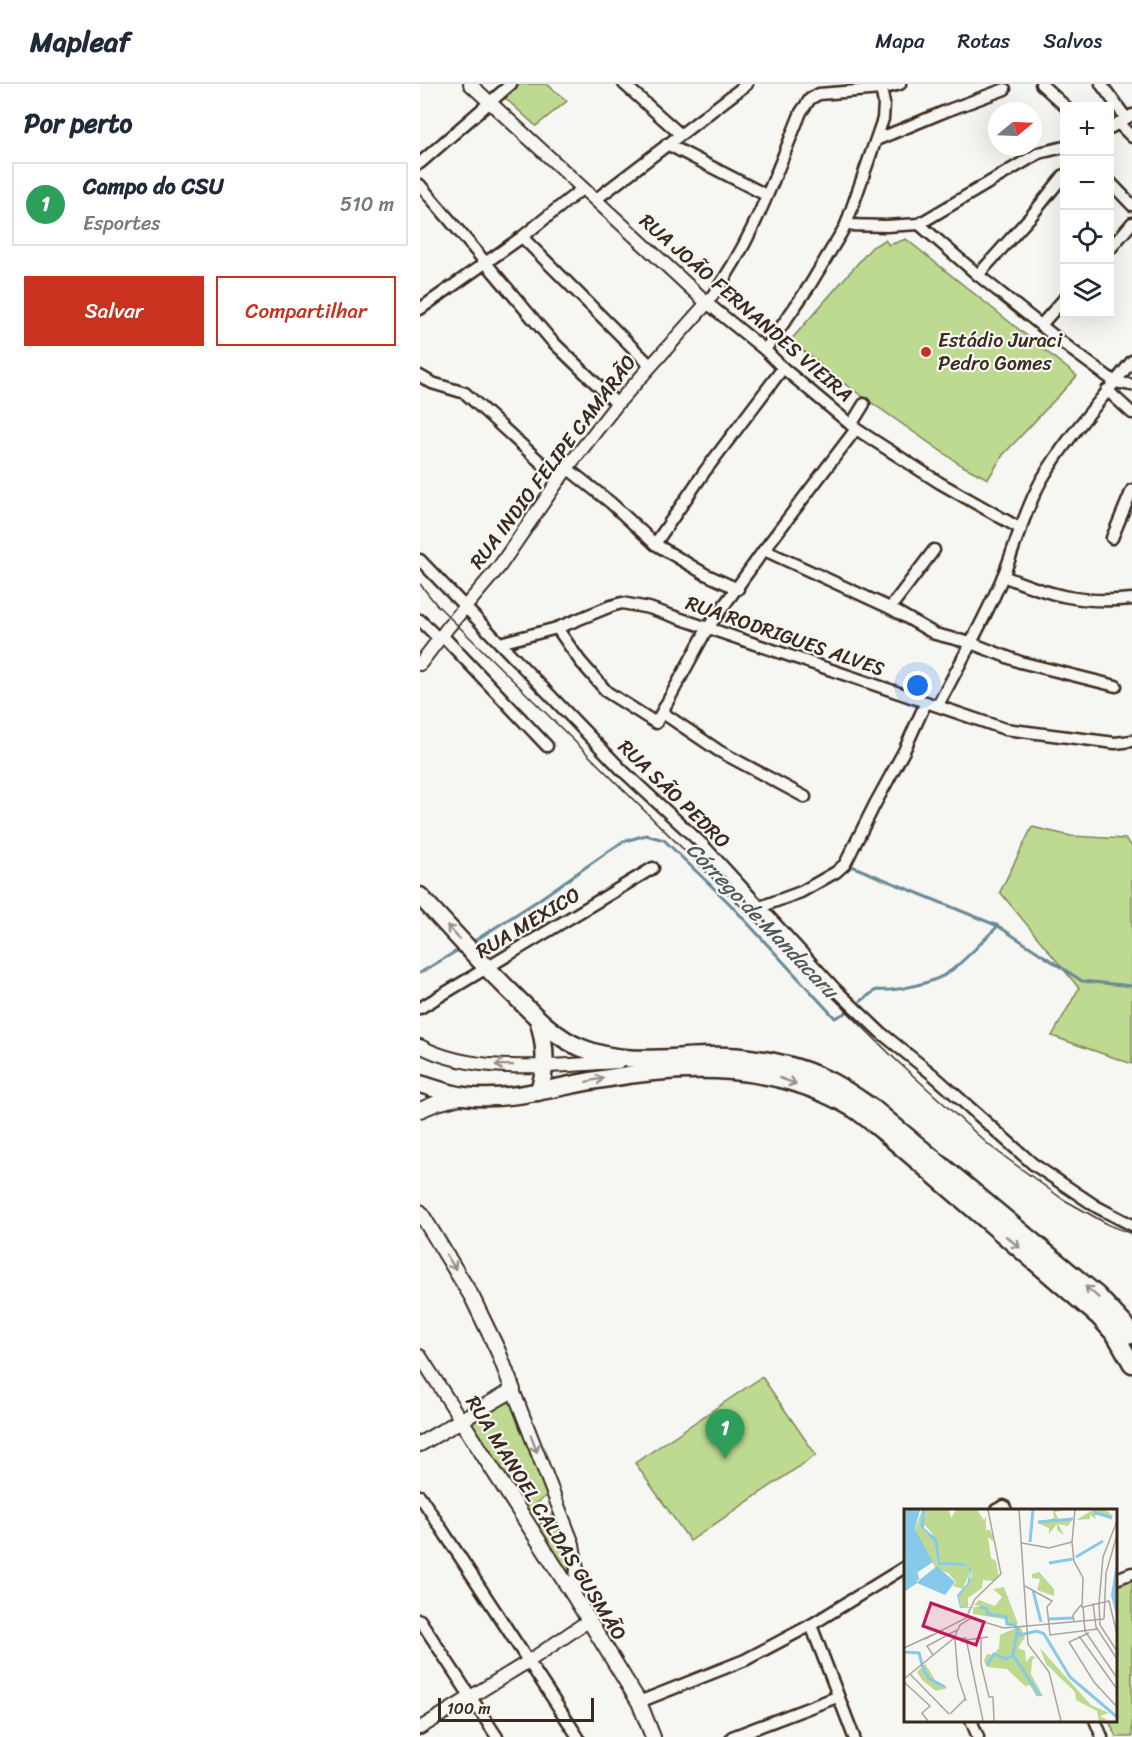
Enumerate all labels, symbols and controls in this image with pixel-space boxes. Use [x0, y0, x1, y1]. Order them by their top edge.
text: Mapleaf [30, 17, 130, 66]
text: Mapa [875, 22, 924, 60]
text: Rotas [957, 22, 1010, 60]
text: Salvos [1043, 22, 1102, 60]
text: Por perto [24, 100, 132, 146]
north arrow [988, 102, 1042, 156]
map controls [1060, 102, 1114, 318]
button: + [1060, 102, 1114, 156]
button: − [1060, 156, 1114, 210]
text: Campo do CSU [83, 167, 224, 206]
text: 1 [41, 187, 50, 222]
text: 510 m [340, 187, 394, 222]
street label: RUA JOÃO FERNANDES VIEIRA [631, 205, 861, 411]
text: Esportes [83, 206, 160, 241]
button: locate [1060, 210, 1114, 264]
button: layers [1060, 264, 1114, 318]
button: Salvar [24, 276, 204, 346]
button: Compartilhar [216, 276, 396, 346]
place label: Estádio Juraci Pedro Gomes [938, 323, 1064, 381]
marker: Estádio Juraci Pedro Gomes [919, 345, 933, 359]
street label: RUA INDIO FELIPE CAMARÃO [460, 347, 646, 577]
street label: RUA RODRIGUES ALVES [681, 586, 889, 687]
your location [903, 671, 932, 700]
street label: RUA SÃO PEDRO [609, 731, 739, 857]
water label: Córrego de Mandacaru [677, 832, 849, 1009]
street label: RUA MEXICO [469, 878, 587, 968]
one-way arrow [446, 925, 460, 940]
one-way arrow [494, 1059, 514, 1070]
one-way arrow [586, 1074, 605, 1086]
one-way arrow [779, 1076, 797, 1087]
one-way arrow [1005, 1235, 1020, 1249]
one-way arrow [445, 1253, 457, 1270]
one-way arrow [1085, 1285, 1100, 1299]
street label: RUA MANOEL CALDAS GUSMÃO [456, 1388, 636, 1648]
pin: 1 [706, 1410, 744, 1459]
one-way arrow [529, 1434, 540, 1453]
inset map [904, 1509, 1117, 1722]
text: 100 m [447, 1694, 491, 1723]
scale bar [438, 1695, 594, 1722]

